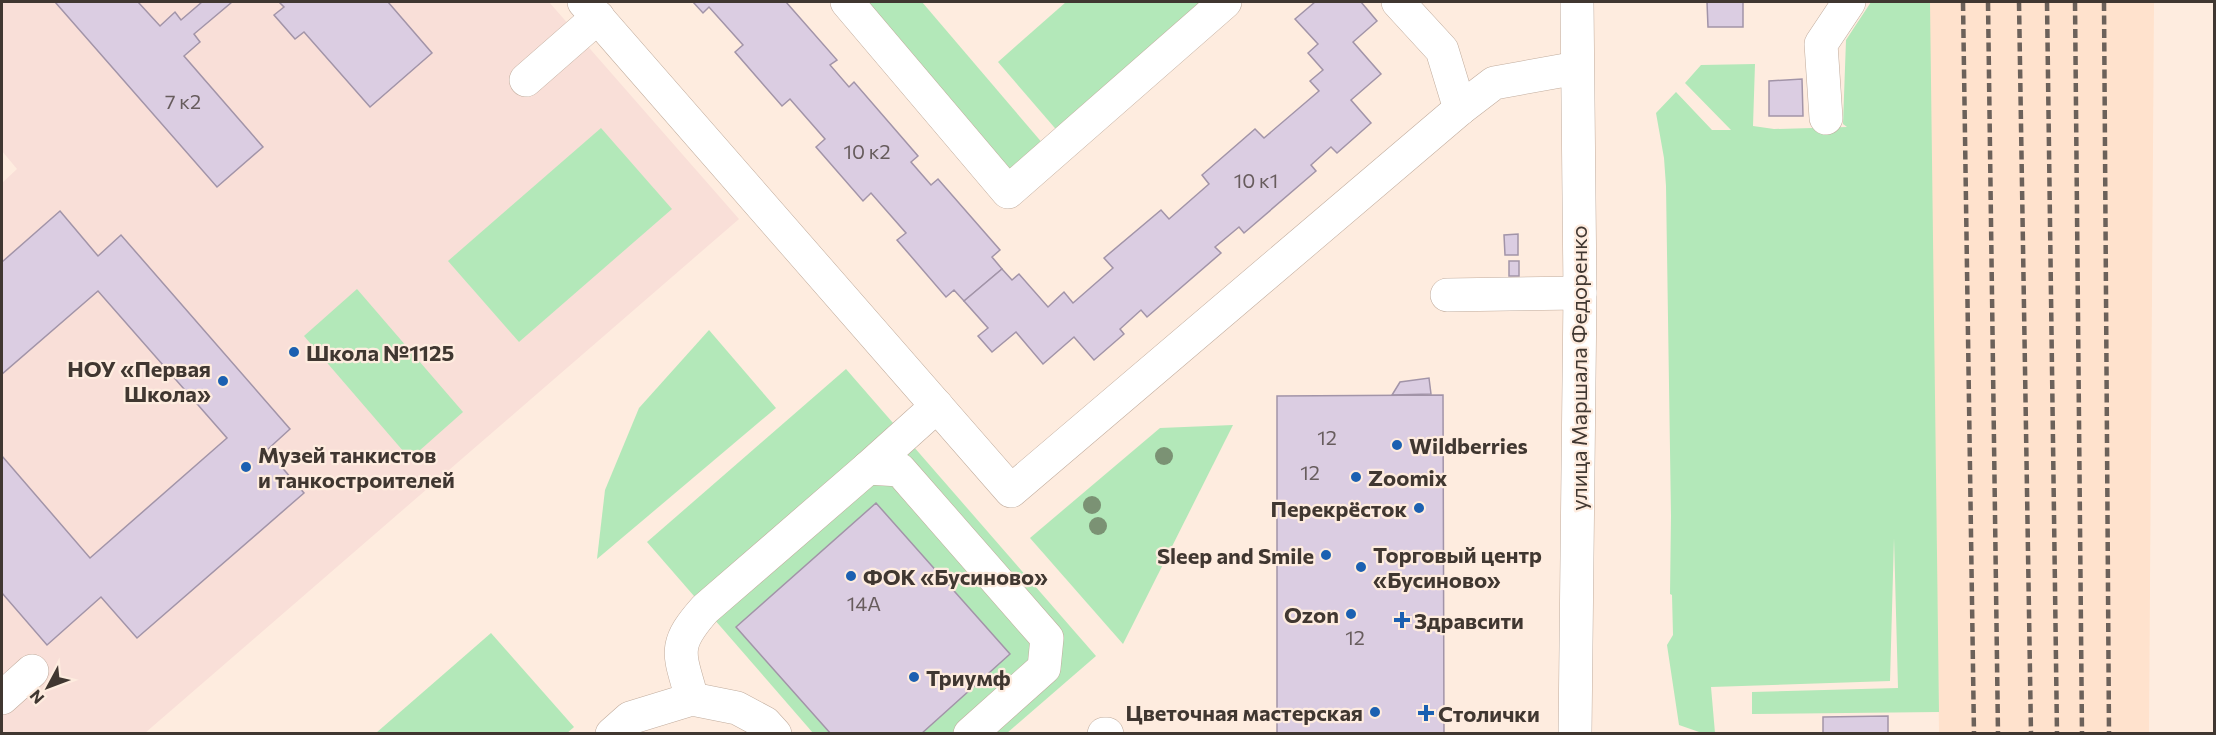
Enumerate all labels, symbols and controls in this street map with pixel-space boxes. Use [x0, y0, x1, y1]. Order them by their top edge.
house number: 7 к2 [165, 89, 201, 113]
house number: 10 к2 [843, 139, 891, 163]
house number: 10 к1 [1234, 168, 1278, 192]
street label: улица Маршала Федоренко [1565, 225, 1592, 511]
place label: Школа №1125 [306, 339, 454, 366]
marker: Школа №1125 [287, 345, 301, 359]
place label: НОУ «Первая Школа» [67, 355, 211, 407]
marker: НОУ «Первая Школа» [216, 374, 230, 388]
house number: 12 [1317, 425, 1337, 449]
place label: Wildberries [1409, 432, 1528, 459]
marker: Wildberries [1390, 438, 1404, 452]
place label: Музей танкистов и танкостроителей [258, 441, 455, 493]
marker: Музей танкистов и танкостроителей [239, 460, 253, 474]
house number: 12 [1300, 460, 1320, 484]
place label: Zoomix [1368, 464, 1448, 491]
marker: Zoomix [1349, 470, 1363, 484]
place label: Перекрёсток [1270, 495, 1407, 522]
marker: Перекрёсток [1412, 501, 1426, 515]
place label: Торговый центр «Бусиново» [1373, 541, 1542, 593]
place label: Sleep and Smile [1157, 542, 1314, 569]
marker: Sleep and Smile [1319, 548, 1333, 562]
marker: Торговый центр «Бусиново» [1354, 560, 1368, 574]
place label: ФОК «Бусиново» [863, 563, 1048, 590]
marker: ФОК «Бусиново» [844, 569, 858, 583]
house number: 14А [847, 591, 881, 615]
place label: Ozon [1284, 601, 1339, 628]
marker: Ozon [1344, 607, 1358, 621]
place label: Здравсити [1414, 607, 1524, 634]
marker: Здравсити [1395, 613, 1409, 627]
house number: 12 [1345, 625, 1365, 649]
north arrow [18, 657, 78, 717]
place label: Триумф [926, 664, 1011, 691]
marker: Триумф [907, 670, 921, 684]
text: N [25, 686, 47, 708]
place label: Цветочная мастерская [1126, 699, 1363, 726]
place label: Столички [1438, 700, 1540, 727]
marker: Цветочная мастерская [1368, 705, 1382, 719]
marker: Столички [1419, 706, 1433, 720]

